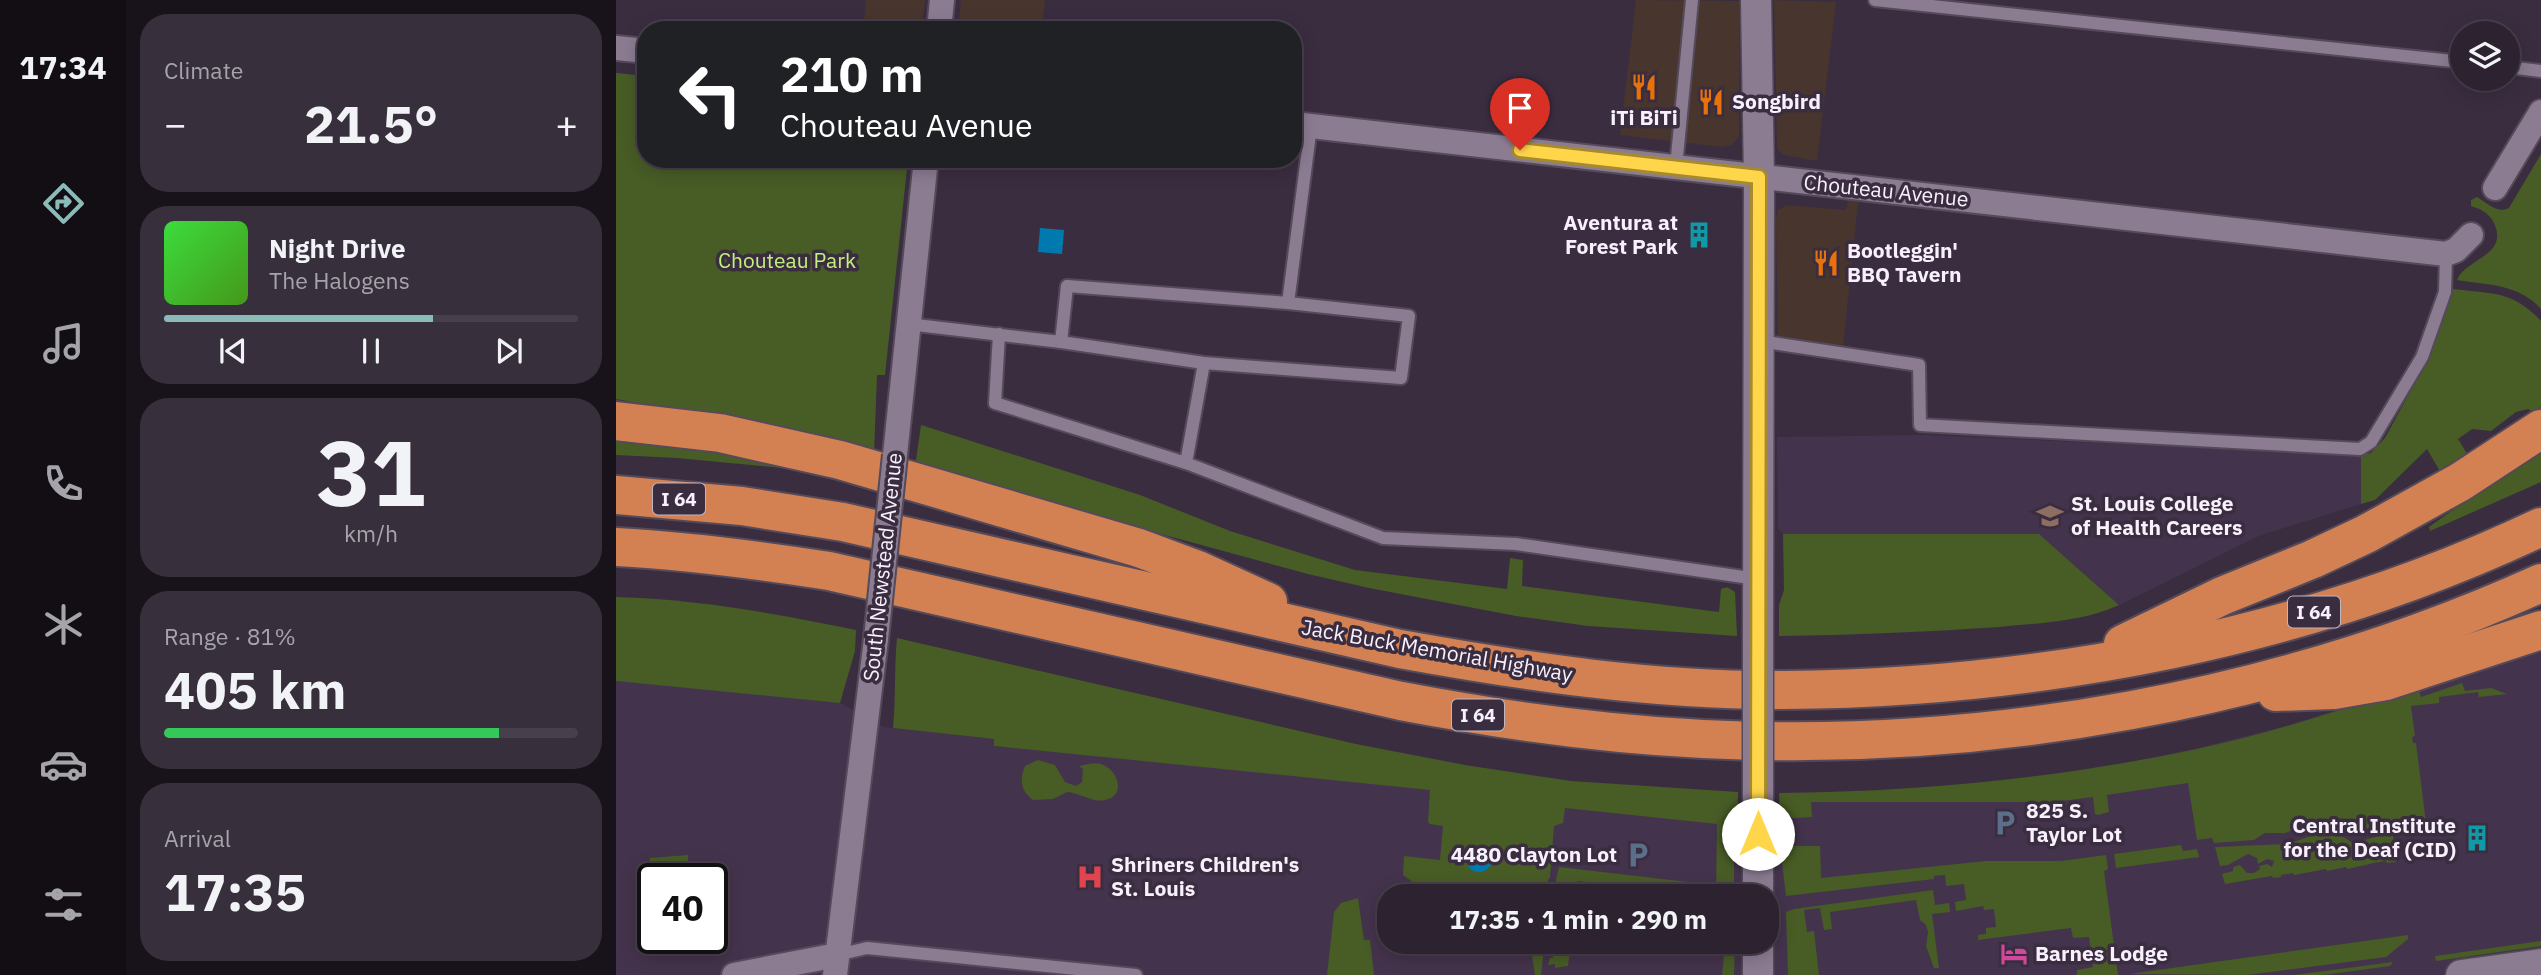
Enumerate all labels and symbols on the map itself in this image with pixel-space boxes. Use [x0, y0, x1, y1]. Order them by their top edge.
restaurant icon: iTi BiTi [1629, 72, 1659, 102]
pin [1490, 78, 1550, 150]
restaurant icon: Songbird [1696, 87, 1726, 117]
place label: Songbird [1732, 87, 1821, 115]
place label: iTi BiTi [1610, 103, 1678, 131]
street label: Chouteau Avenue [1802, 167, 1970, 213]
place label: Aventura at Forest Park [1563, 208, 1679, 260]
building icon: Aventura at Forest Park [1684, 220, 1714, 250]
place label: Bootleggin' BBQ Tavern [1847, 236, 1961, 288]
park label: Chouteau Park [718, 246, 856, 274]
restaurant icon: Bootleggin' BBQ Tavern [1811, 248, 1841, 278]
street label: South Newstead Avenue [856, 451, 908, 683]
road number: I 64 [653, 484, 705, 514]
place label: St. Louis College of Health Careers [2071, 489, 2243, 541]
school or university icon: St. Louis College of Health Careers [2035, 501, 2065, 531]
road number: I 64 [2288, 596, 2340, 628]
street label: Jack Buck Memorial Highway [1299, 612, 1575, 688]
road number: I 64 [1452, 700, 1504, 730]
place label: 825 S. Taylor Lot [2026, 796, 2122, 848]
position arrow [1721, 797, 1795, 871]
parking icon: 825 S. Taylor Lot [1990, 808, 2020, 838]
place label: Central Institute for the Deaf (CID) [2283, 811, 2456, 863]
building icon: Central Institute for the Deaf (CID) [2462, 823, 2492, 853]
place label: 4480 Clayton Lot [1451, 840, 1617, 868]
parking icon: 4480 Clayton Lot [1623, 840, 1653, 870]
place label: Shriners Children's St. Louis [1111, 850, 1299, 902]
hospital icon: Shriners Children's St. Louis [1075, 862, 1105, 892]
speed limit sign: 40 [637, 863, 728, 954]
hotel icon: Barnes Lodge [1999, 939, 2029, 969]
place label: Barnes Lodge [2035, 939, 2168, 967]

